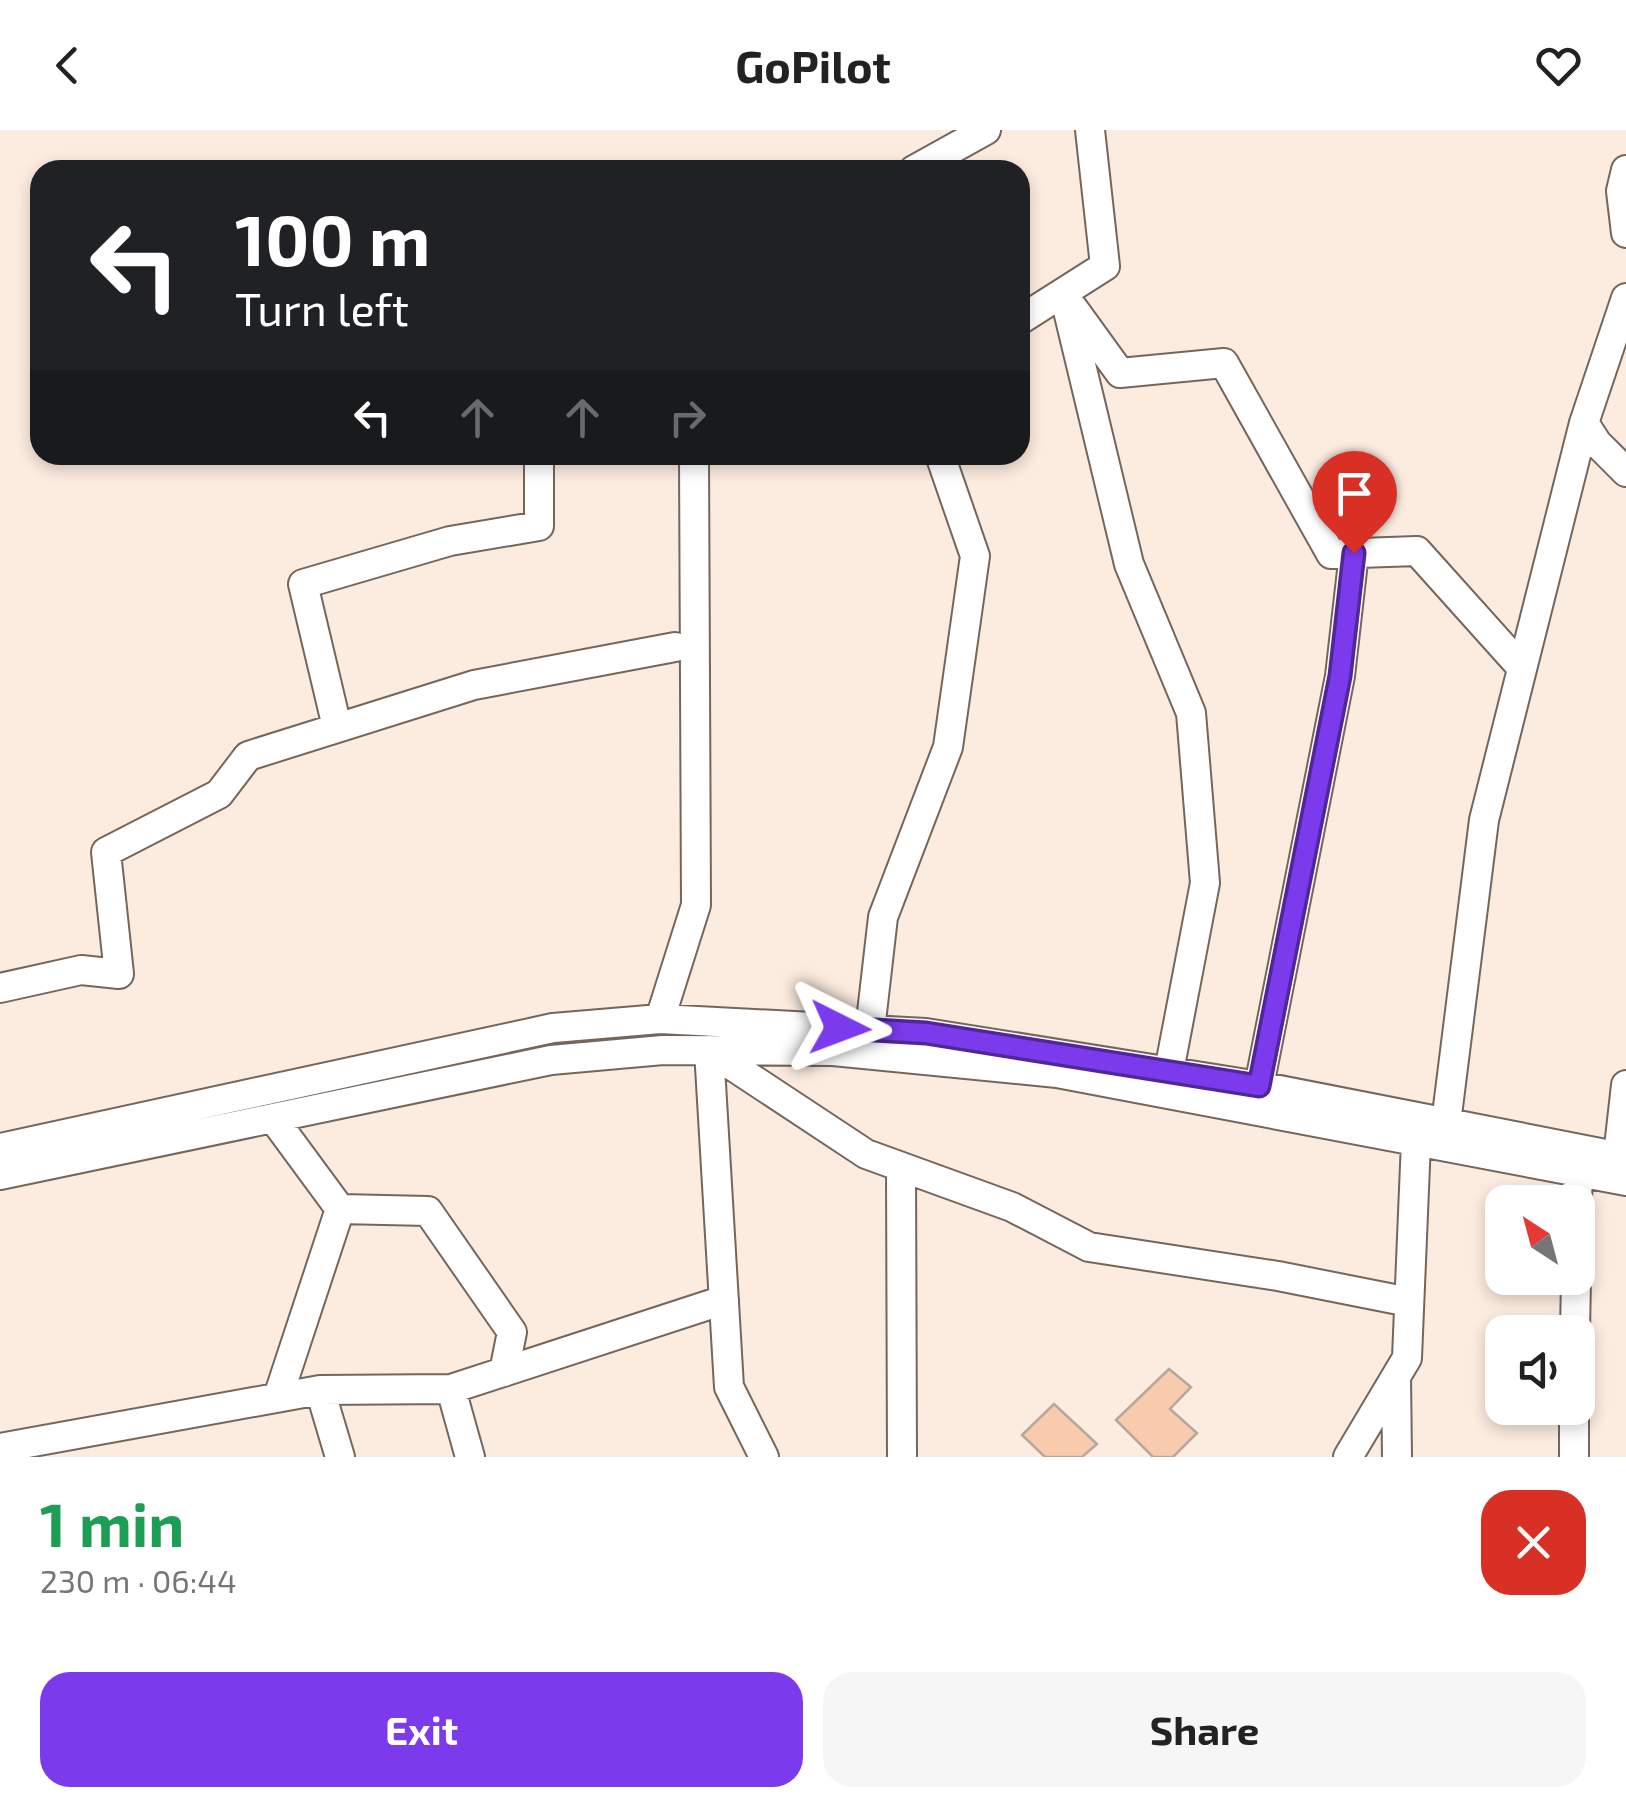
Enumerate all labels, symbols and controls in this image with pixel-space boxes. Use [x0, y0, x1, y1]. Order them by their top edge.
icon: back [40, 38, 95, 93]
text: GoPilot [735, 38, 891, 92]
icon: heart [1531, 38, 1586, 93]
text: 100 m [235, 196, 430, 280]
icon: left [70, 200, 200, 330]
text: Turn left [235, 281, 409, 335]
icon: left [345, 390, 400, 445]
icon: ahead [450, 390, 505, 445]
icon: ahead [555, 390, 610, 445]
icon: right [660, 390, 715, 445]
pin [1312, 451, 1397, 554]
icon: arrive [1327, 466, 1382, 521]
position arrow [788, 976, 892, 1080]
north arrow [1485, 1185, 1595, 1295]
map controls [1485, 1185, 1595, 1425]
button: sound [1485, 1315, 1595, 1425]
text: 1 min [40, 1487, 184, 1559]
button: close [1481, 1490, 1586, 1595]
text: 230 m · 06:44 [40, 1561, 237, 1599]
button: Exit [40, 1672, 803, 1787]
button: Share [823, 1672, 1586, 1787]

